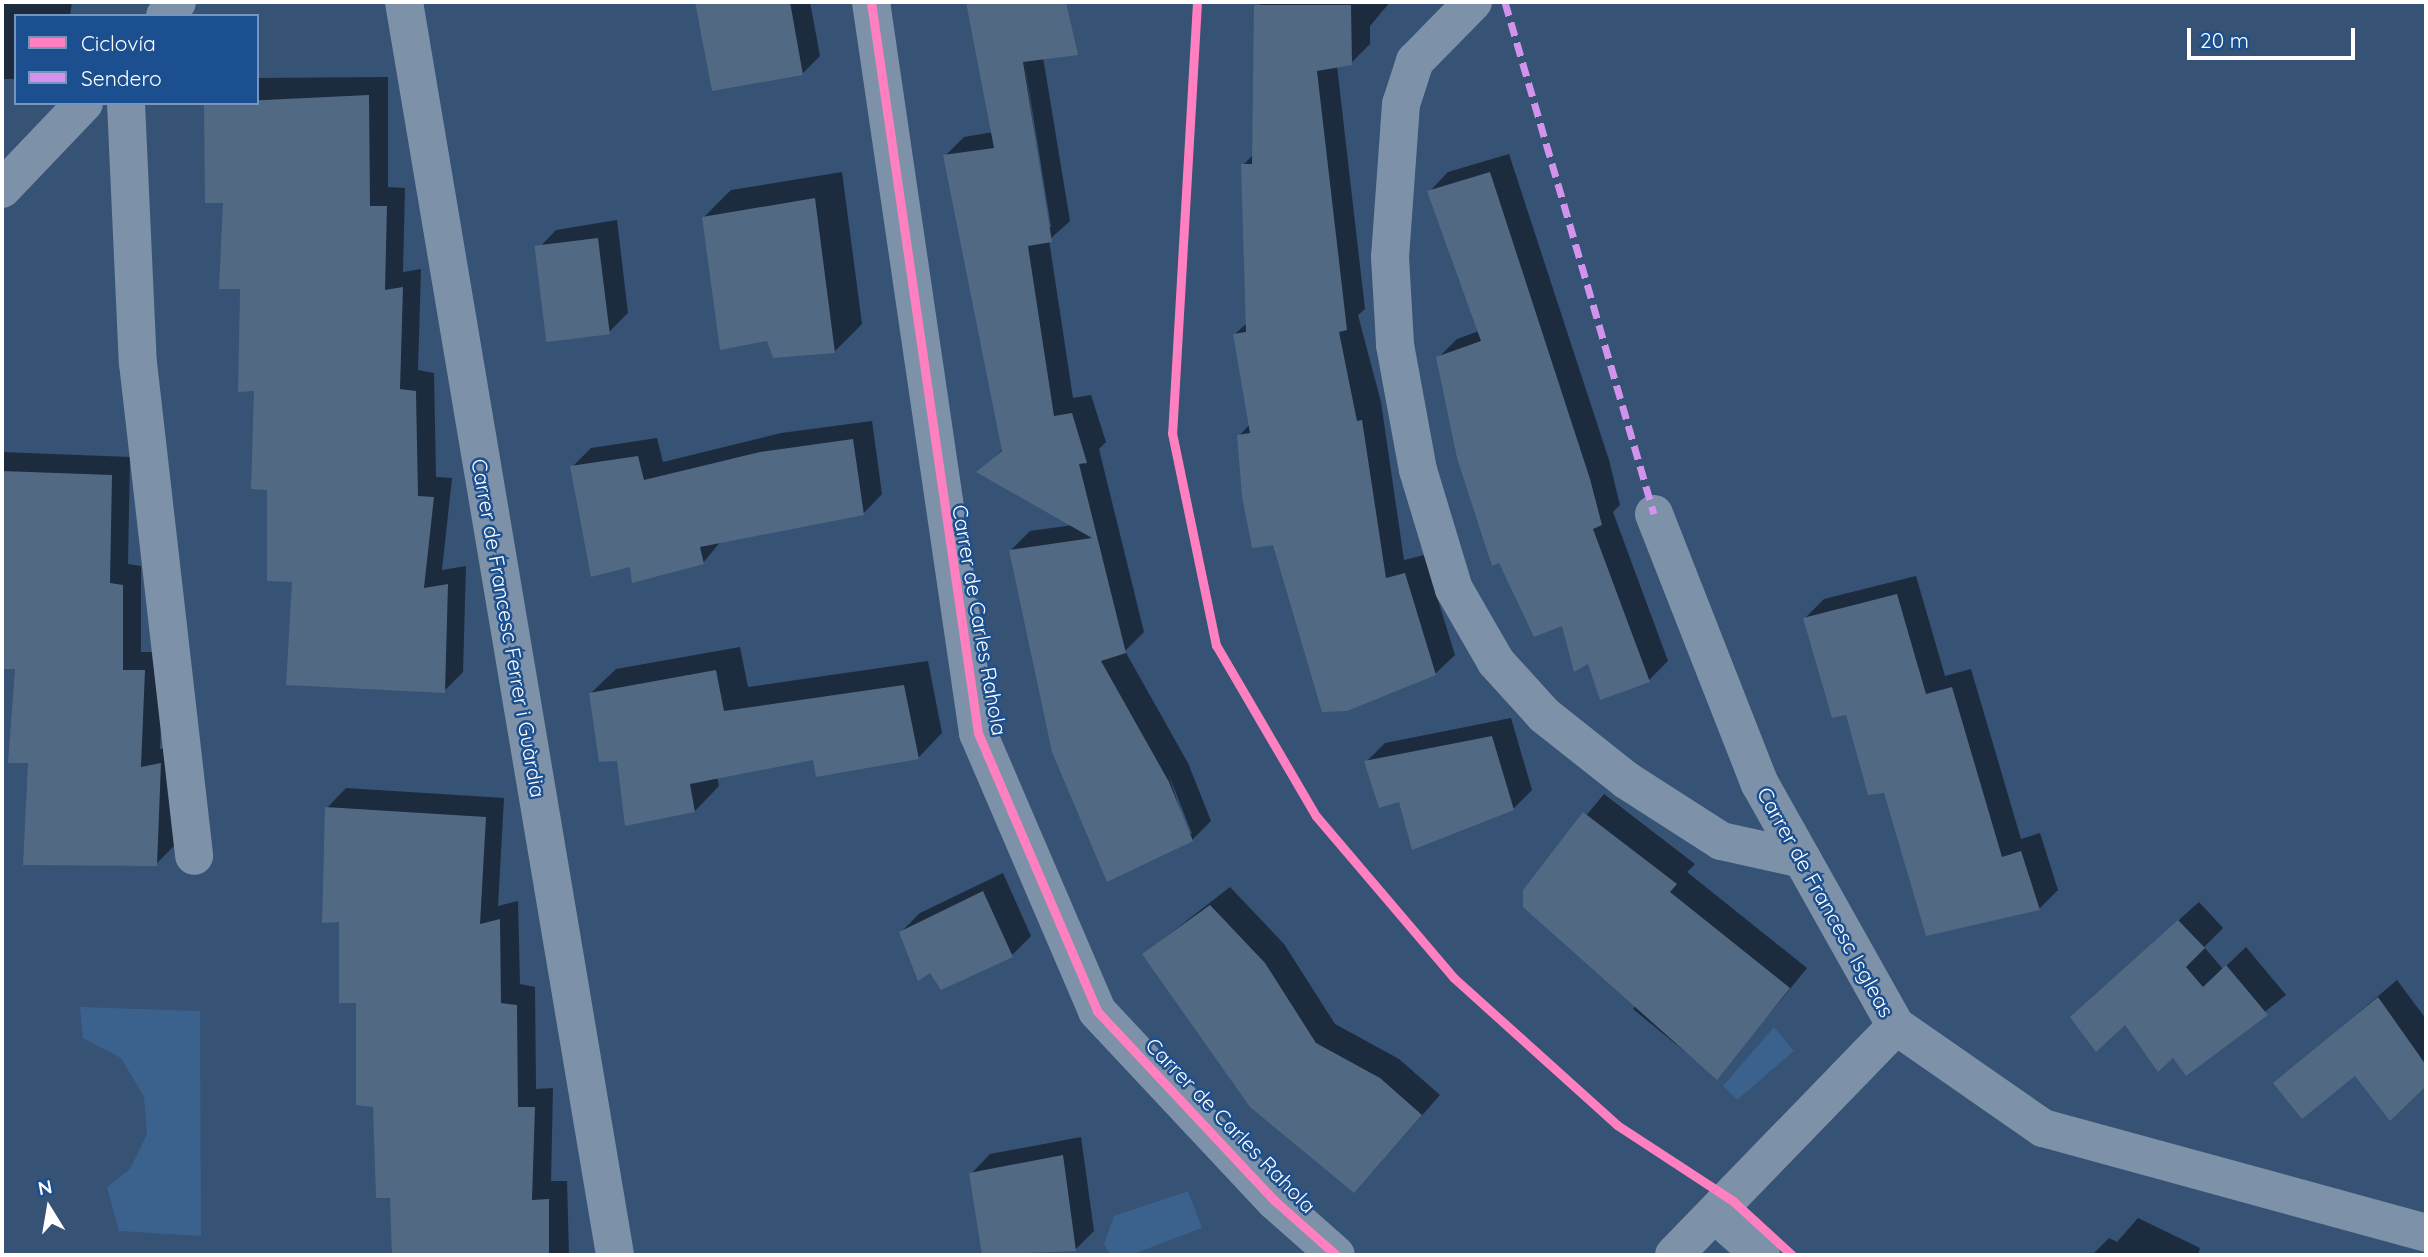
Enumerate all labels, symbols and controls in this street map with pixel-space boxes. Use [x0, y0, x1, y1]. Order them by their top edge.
legend [14, 14, 259, 105]
scale bar [2190, 14, 2358, 58]
text: 20 m [2200, 27, 2249, 53]
text: Ciclovía [81, 30, 156, 56]
text: Sendero [81, 65, 162, 91]
street label: Carrer de Francesc Ferrer i Guàrdia [467, 457, 551, 799]
street label: Carrer de Carles Rahola [947, 503, 1013, 737]
street label: Carrer de Francesc Isgleas [1752, 783, 1900, 1021]
street label: Carrer de Carles Rahola [1141, 1032, 1321, 1218]
north arrow [14, 1173, 84, 1243]
text: N [36, 1174, 54, 1200]

